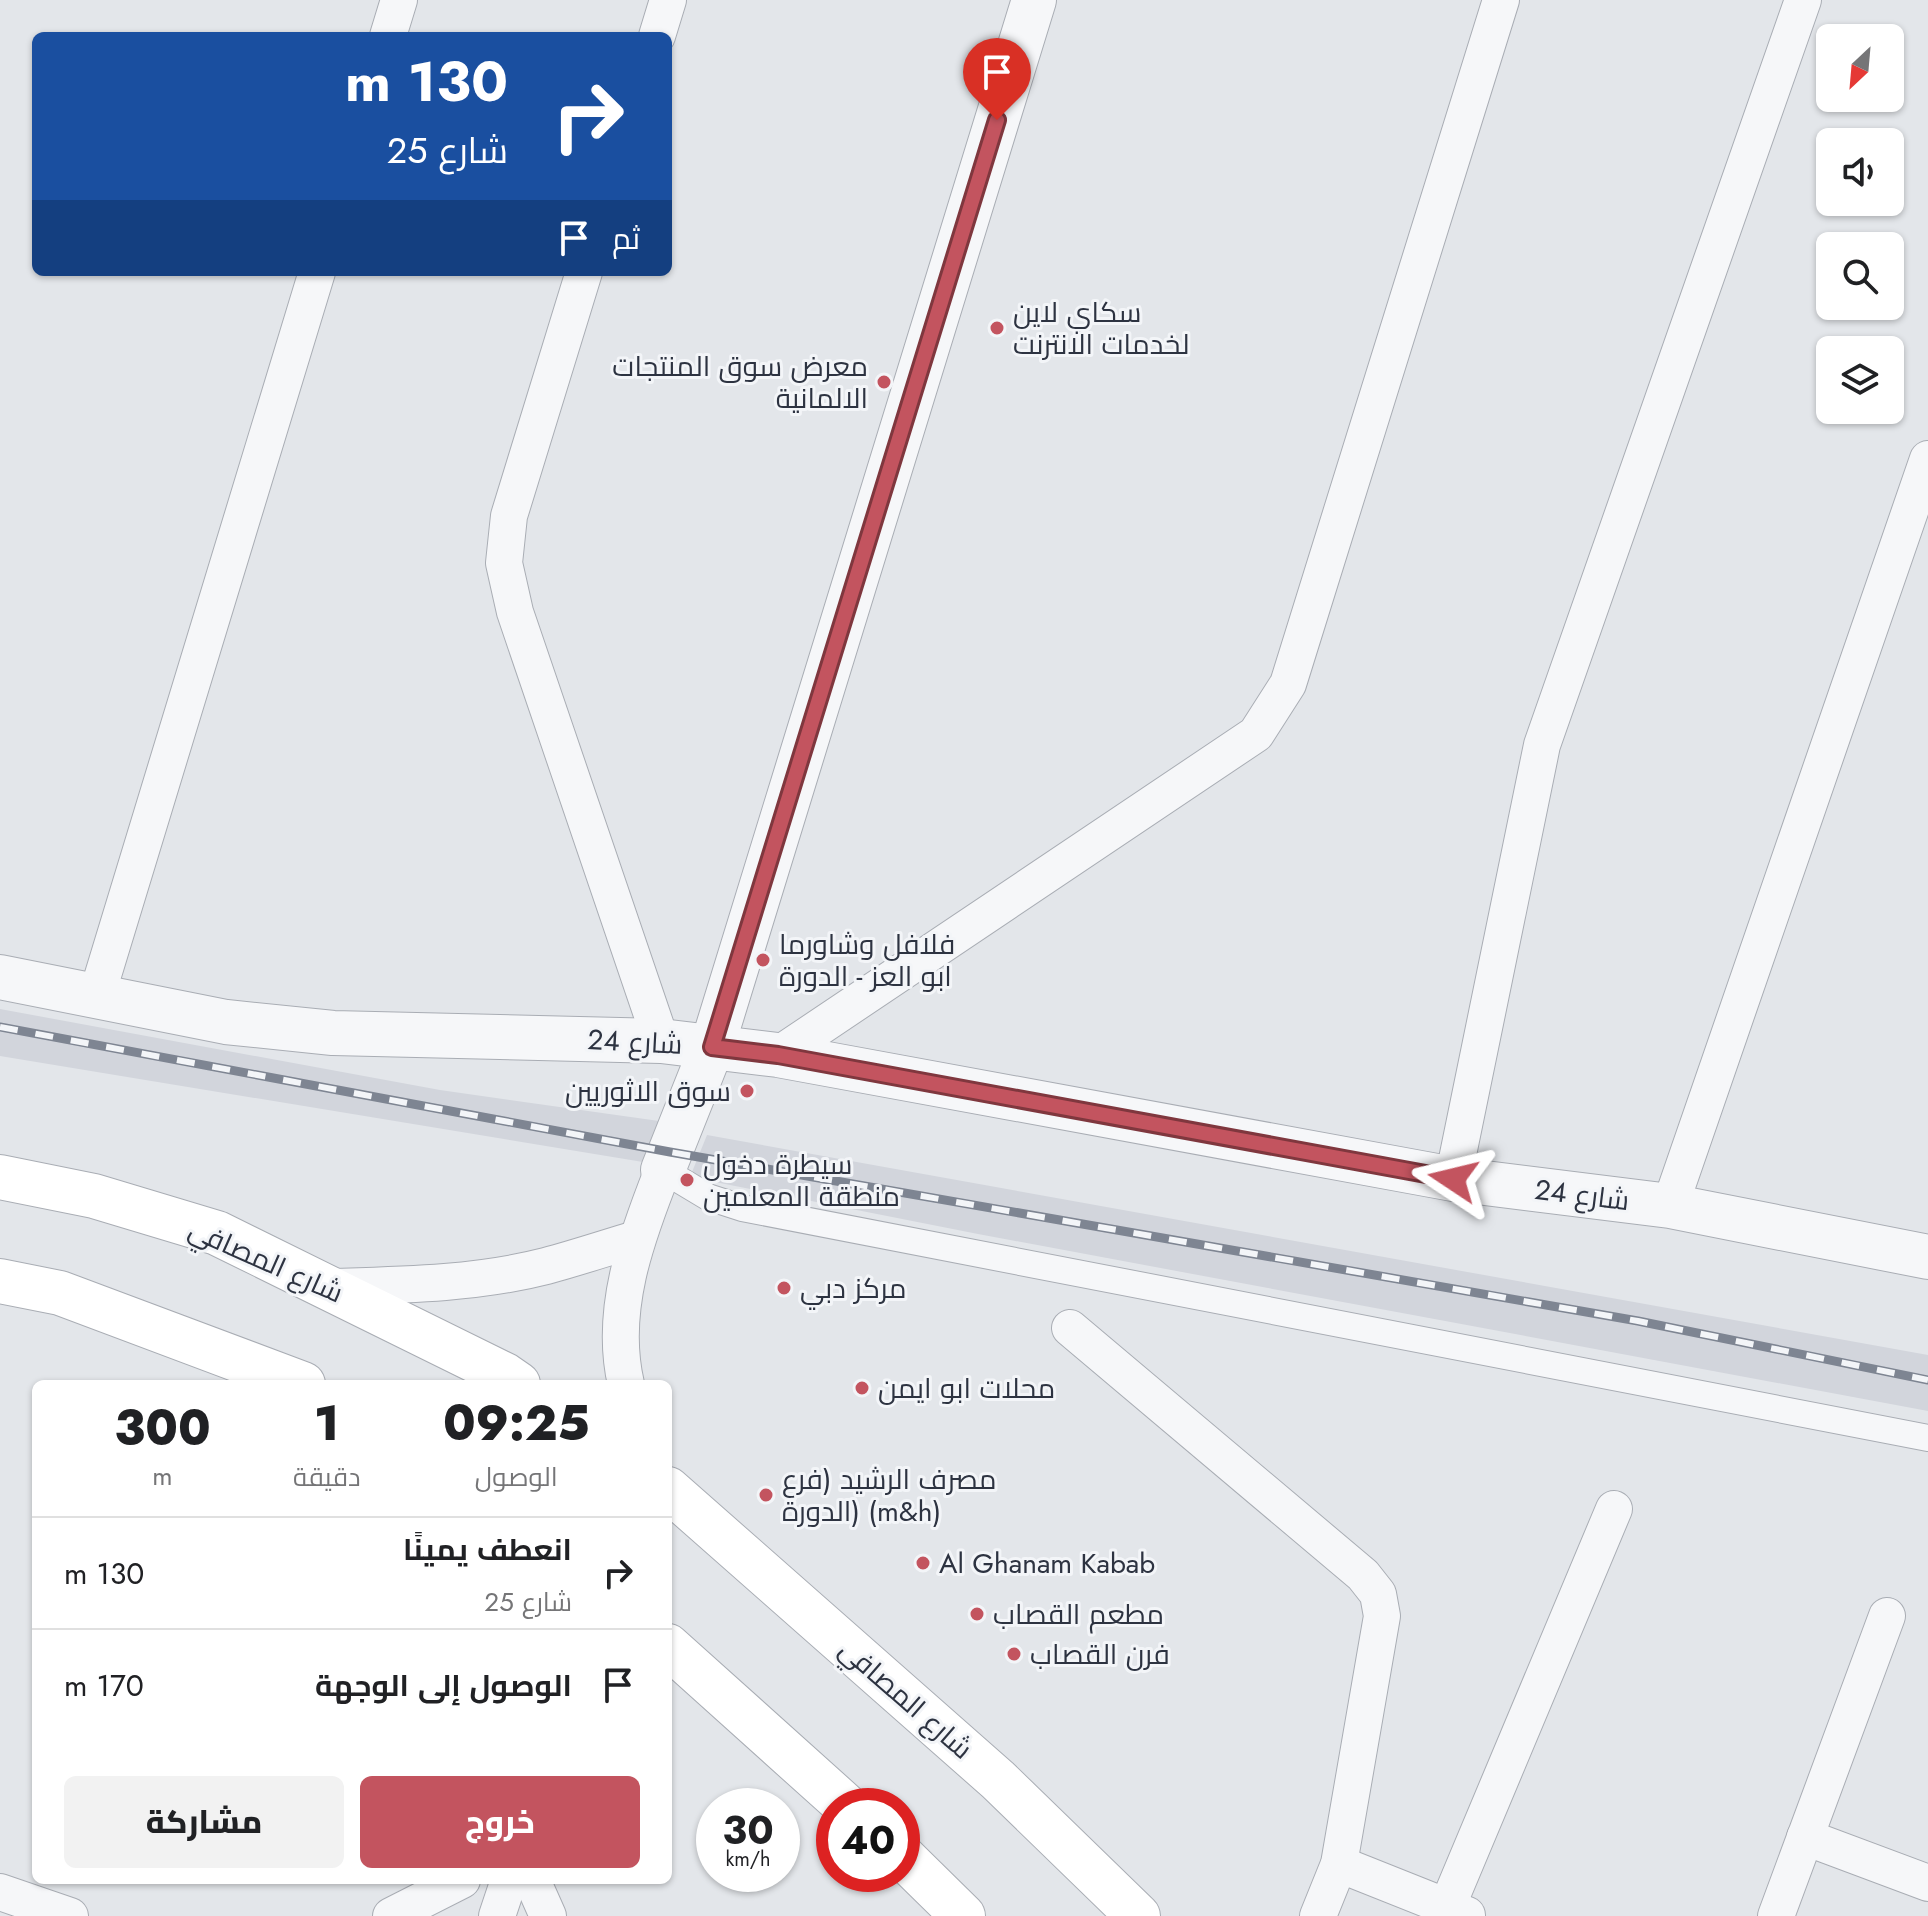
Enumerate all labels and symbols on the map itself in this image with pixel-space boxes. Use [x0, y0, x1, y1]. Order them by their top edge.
north arrow [1816, 24, 1904, 112]
pin [963, 38, 1031, 120]
place label: سكاي لاين لخدمات الانترنت [1013, 292, 1189, 365]
marker: سكاي لاين لخدمات الانترنت [988, 319, 1006, 337]
place label: معرض سوق المنتجات الالمانية [612, 346, 868, 419]
marker: معرض سوق المنتجات الالمانية [875, 373, 893, 391]
place label: فلافل وشاورما ابو العز - الدورة [779, 924, 955, 997]
marker: فلافل وشاورما ابو العز - الدورة [754, 951, 772, 969]
street label: شارع 24 [587, 1019, 683, 1065]
place label: سوق الاثوريين [565, 1071, 731, 1112]
marker: سوق الاثوريين [738, 1082, 756, 1100]
position arrow [1411, 1137, 1495, 1221]
place label: سيطرة دخول منطقة المعلمين [703, 1144, 900, 1217]
street label: شارع 24 [1532, 1169, 1632, 1221]
marker: سيطرة دخول منطقة المعلمين [678, 1171, 696, 1189]
street label: شارع المصافي [182, 1209, 350, 1314]
place label: مركز دبي [800, 1268, 906, 1310]
marker: مركز دبي [775, 1279, 793, 1297]
place label: محلات ابو ايمن [878, 1368, 1055, 1409]
marker: محلات ابو ايمن [853, 1379, 871, 1397]
place label: مصرف الرشيد (فرع الدورة) (m&h) [782, 1459, 997, 1532]
marker: مصرف الرشيد (فرع الدورة) (m&h) [757, 1486, 775, 1504]
place label: Al Ghanam Kabab [939, 1543, 1155, 1584]
marker: Al Ghanam Kabab [914, 1554, 932, 1572]
place label: مطعم القصاب [993, 1594, 1164, 1635]
marker: مطعم القصاب [968, 1605, 986, 1623]
street label: شارع المصافي [830, 1629, 982, 1769]
place label: فرن القصاب [1030, 1634, 1170, 1675]
marker: فرن القصاب [1005, 1645, 1023, 1663]
speed limit sign: 40 [816, 1788, 920, 1892]

